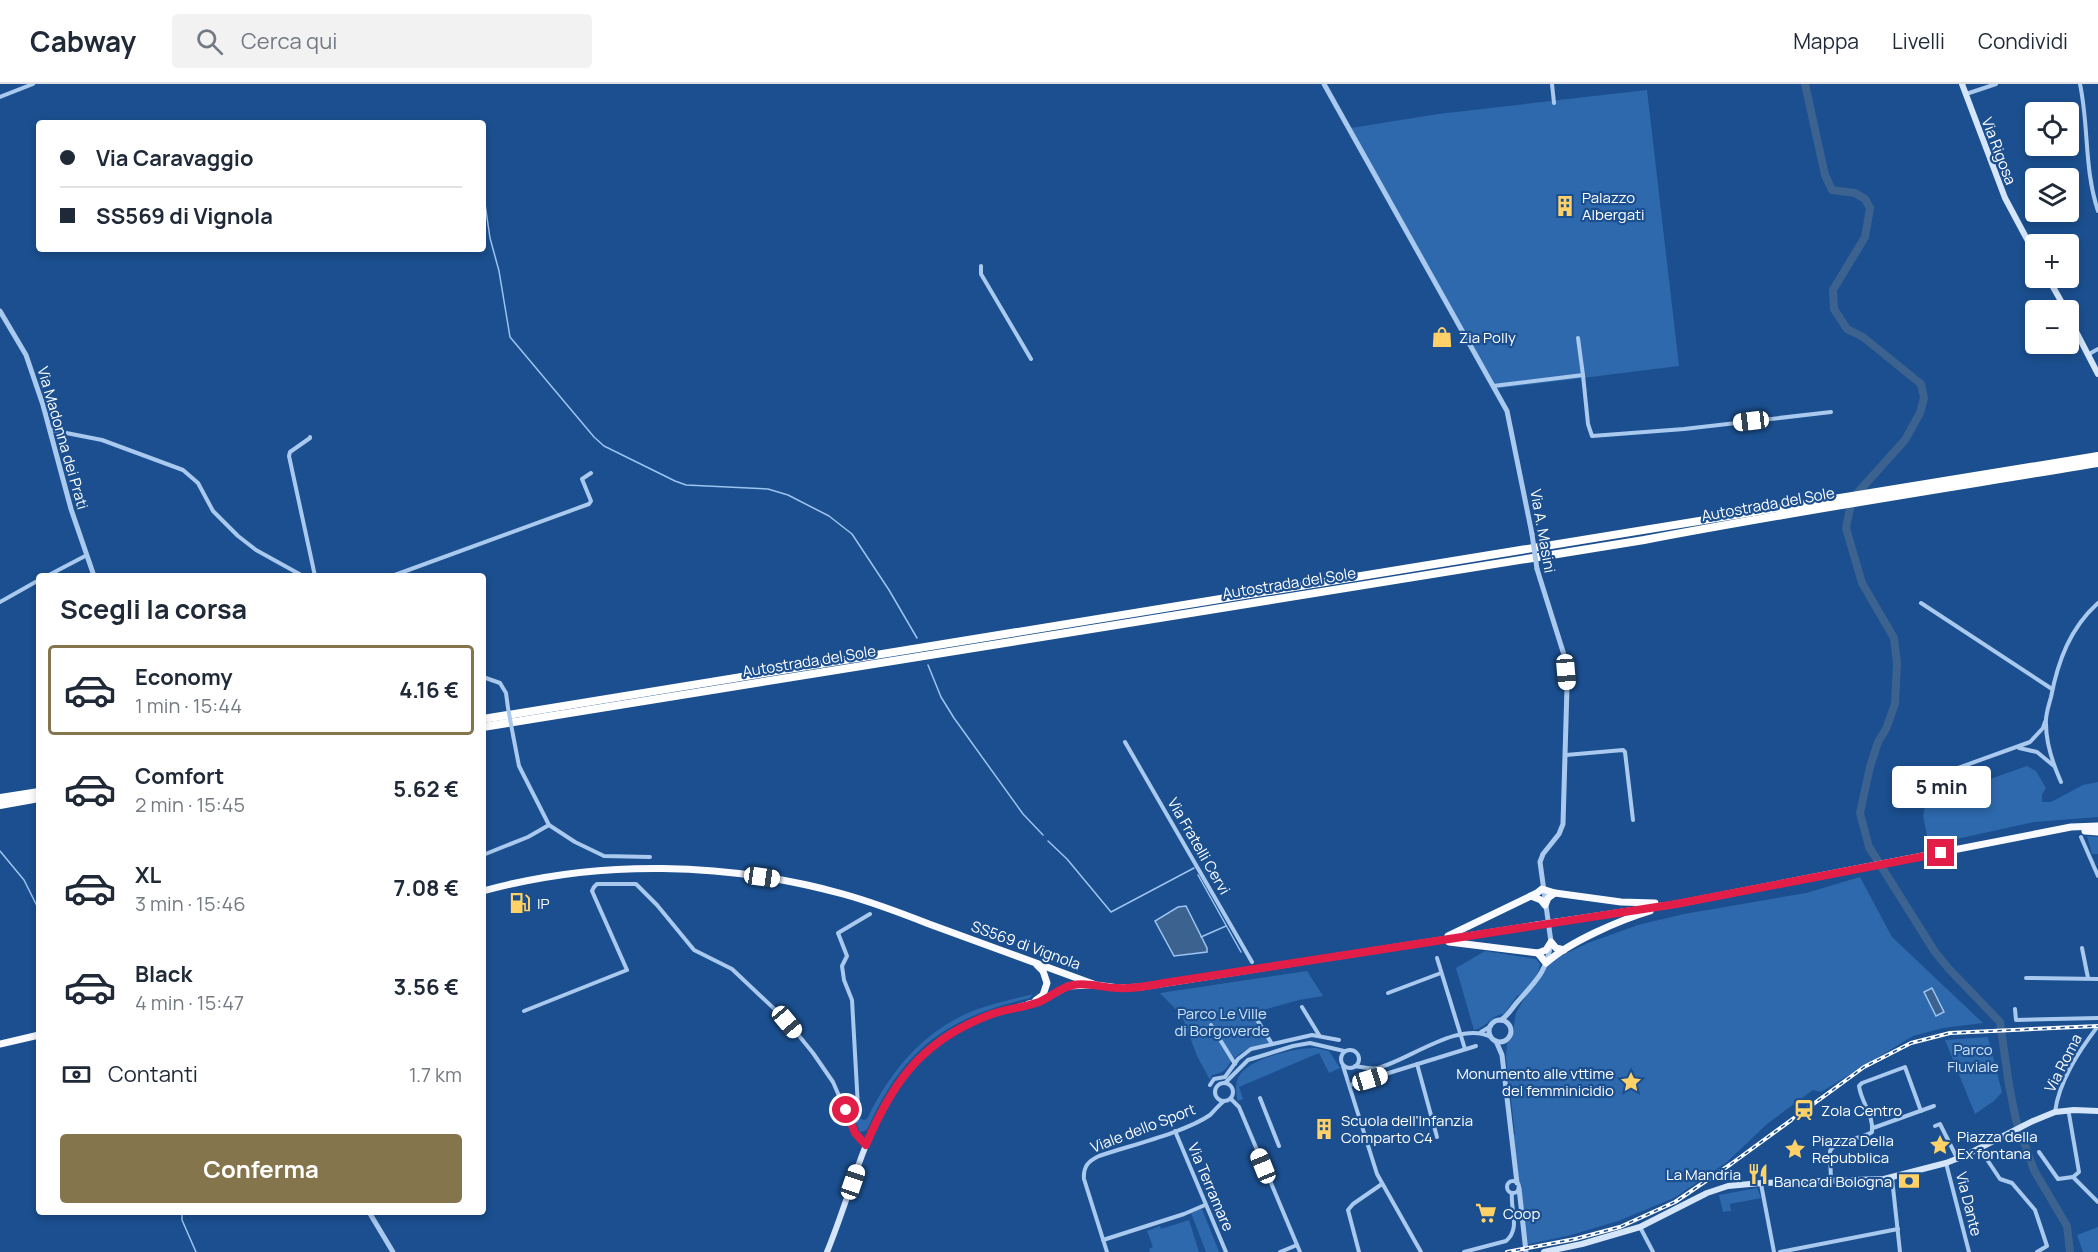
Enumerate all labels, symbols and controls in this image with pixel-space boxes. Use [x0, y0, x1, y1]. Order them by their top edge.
search box [172, 14, 592, 68]
text: Cabway [30, 22, 136, 60]
icon: search [193, 25, 226, 58]
text: Cerca qui [241, 26, 337, 56]
text: Mappa [1793, 27, 1859, 55]
text: Livelli [1892, 27, 1945, 55]
text: Condividi [1978, 27, 2068, 55]
map controls [2025, 102, 2079, 354]
button: locate [2025, 102, 2079, 156]
street label: Via Rigosa [1977, 114, 2021, 188]
text: Via Caravaggio [96, 143, 254, 173]
button: layers [2025, 168, 2079, 222]
place label: Palazzo Albergati [1582, 187, 1644, 225]
building icon: Palazzo Albergati [1553, 194, 1577, 218]
text: SS569 di Vignola [96, 201, 273, 231]
button: + [2025, 234, 2079, 288]
button: − [2025, 300, 2079, 354]
shop icon: Zia Polly [1430, 325, 1454, 349]
place label: Zia Polly [1459, 327, 1516, 348]
street label: Via Madonna dei Prati [33, 364, 93, 512]
car [1732, 410, 1770, 432]
street label: Autostrada del Sole [1700, 482, 1837, 526]
street label: Via A. Masini [1525, 488, 1561, 574]
street label: Autostrada del Sole [1221, 562, 1358, 604]
text: Scegli la corsa [60, 590, 247, 627]
street label: Autostrada del Sole [741, 640, 878, 682]
car [1555, 653, 1577, 691]
text: Economy [135, 662, 233, 692]
icon: car [63, 663, 117, 717]
text: 4.16 € [399, 675, 459, 705]
text: 1 min · 15:44 [135, 692, 242, 719]
text: Comfort [135, 761, 224, 791]
icon: car [63, 762, 117, 816]
callout: 5 min [1892, 766, 1990, 808]
text: 5 min [1916, 773, 1967, 800]
text: 5.62 € [393, 774, 459, 804]
text: 2 min · 15:45 [135, 791, 245, 818]
street label: Via Fratelli Cervi [1163, 794, 1235, 898]
route end [1927, 839, 1954, 866]
text: XL [135, 860, 161, 890]
icon: car [63, 861, 117, 915]
car [743, 866, 781, 888]
text: 7.08 € [394, 873, 459, 903]
text: 3 min · 15:46 [135, 890, 246, 917]
fuel station icon: IP [508, 891, 532, 915]
place label: IP [537, 893, 550, 914]
street label: SS569 di Vignola [968, 915, 1084, 975]
text: Black [135, 959, 192, 989]
icon: car [63, 960, 117, 1014]
text: 3.56 € [394, 972, 459, 1002]
text: 4 min · 15:47 [135, 989, 244, 1016]
car [769, 1002, 805, 1042]
park label: Parco Le Ville di Borgoverde [1174, 1003, 1270, 1041]
street label: Via Roma [2039, 1030, 2087, 1096]
park label: Parco Fluviale [1947, 1039, 1999, 1077]
icon: cash [60, 1058, 93, 1091]
text: Contanti [108, 1059, 198, 1089]
text: 1.7 km [409, 1061, 462, 1088]
place label: Monumento alle vttime del femminicidio [1456, 1063, 1614, 1101]
car [1350, 1065, 1390, 1093]
place icon: Monumento alle vttime del femminicidio [1619, 1070, 1643, 1094]
route start [832, 1096, 859, 1123]
street label: Viale dello Sport [1088, 1098, 1198, 1158]
station icon: Zola Centro [1792, 1098, 1816, 1122]
place label: Zola Centro [1821, 1100, 1902, 1121]
place label: Scuola dell'Infanzia Comparto C4 [1341, 1110, 1473, 1148]
building icon: Scuola dell'Infanzia Comparto C4 [1312, 1117, 1336, 1141]
place label: Piazza della Ex fontana [1957, 1126, 2038, 1164]
place label: Piazza Della Repubblica [1812, 1130, 1894, 1168]
place icon: Piazza della Ex fontana [1928, 1133, 1952, 1157]
button: Conferma [60, 1134, 462, 1203]
place icon: Piazza Della Repubblica [1783, 1137, 1807, 1161]
street label: Via Terramare [1183, 1140, 1239, 1235]
car [1248, 1146, 1278, 1186]
car [839, 1162, 867, 1202]
restaurant icon: La Mandria [1746, 1162, 1770, 1186]
place label: La Mandria [1666, 1164, 1741, 1185]
bank icon: Banca di Bologna [1897, 1169, 1921, 1193]
street label: Via Dante [1951, 1170, 1987, 1238]
place label: Banca di Bologna [1774, 1171, 1892, 1192]
supermarket icon: Coop [1474, 1201, 1498, 1225]
place label: Coop [1503, 1203, 1540, 1224]

